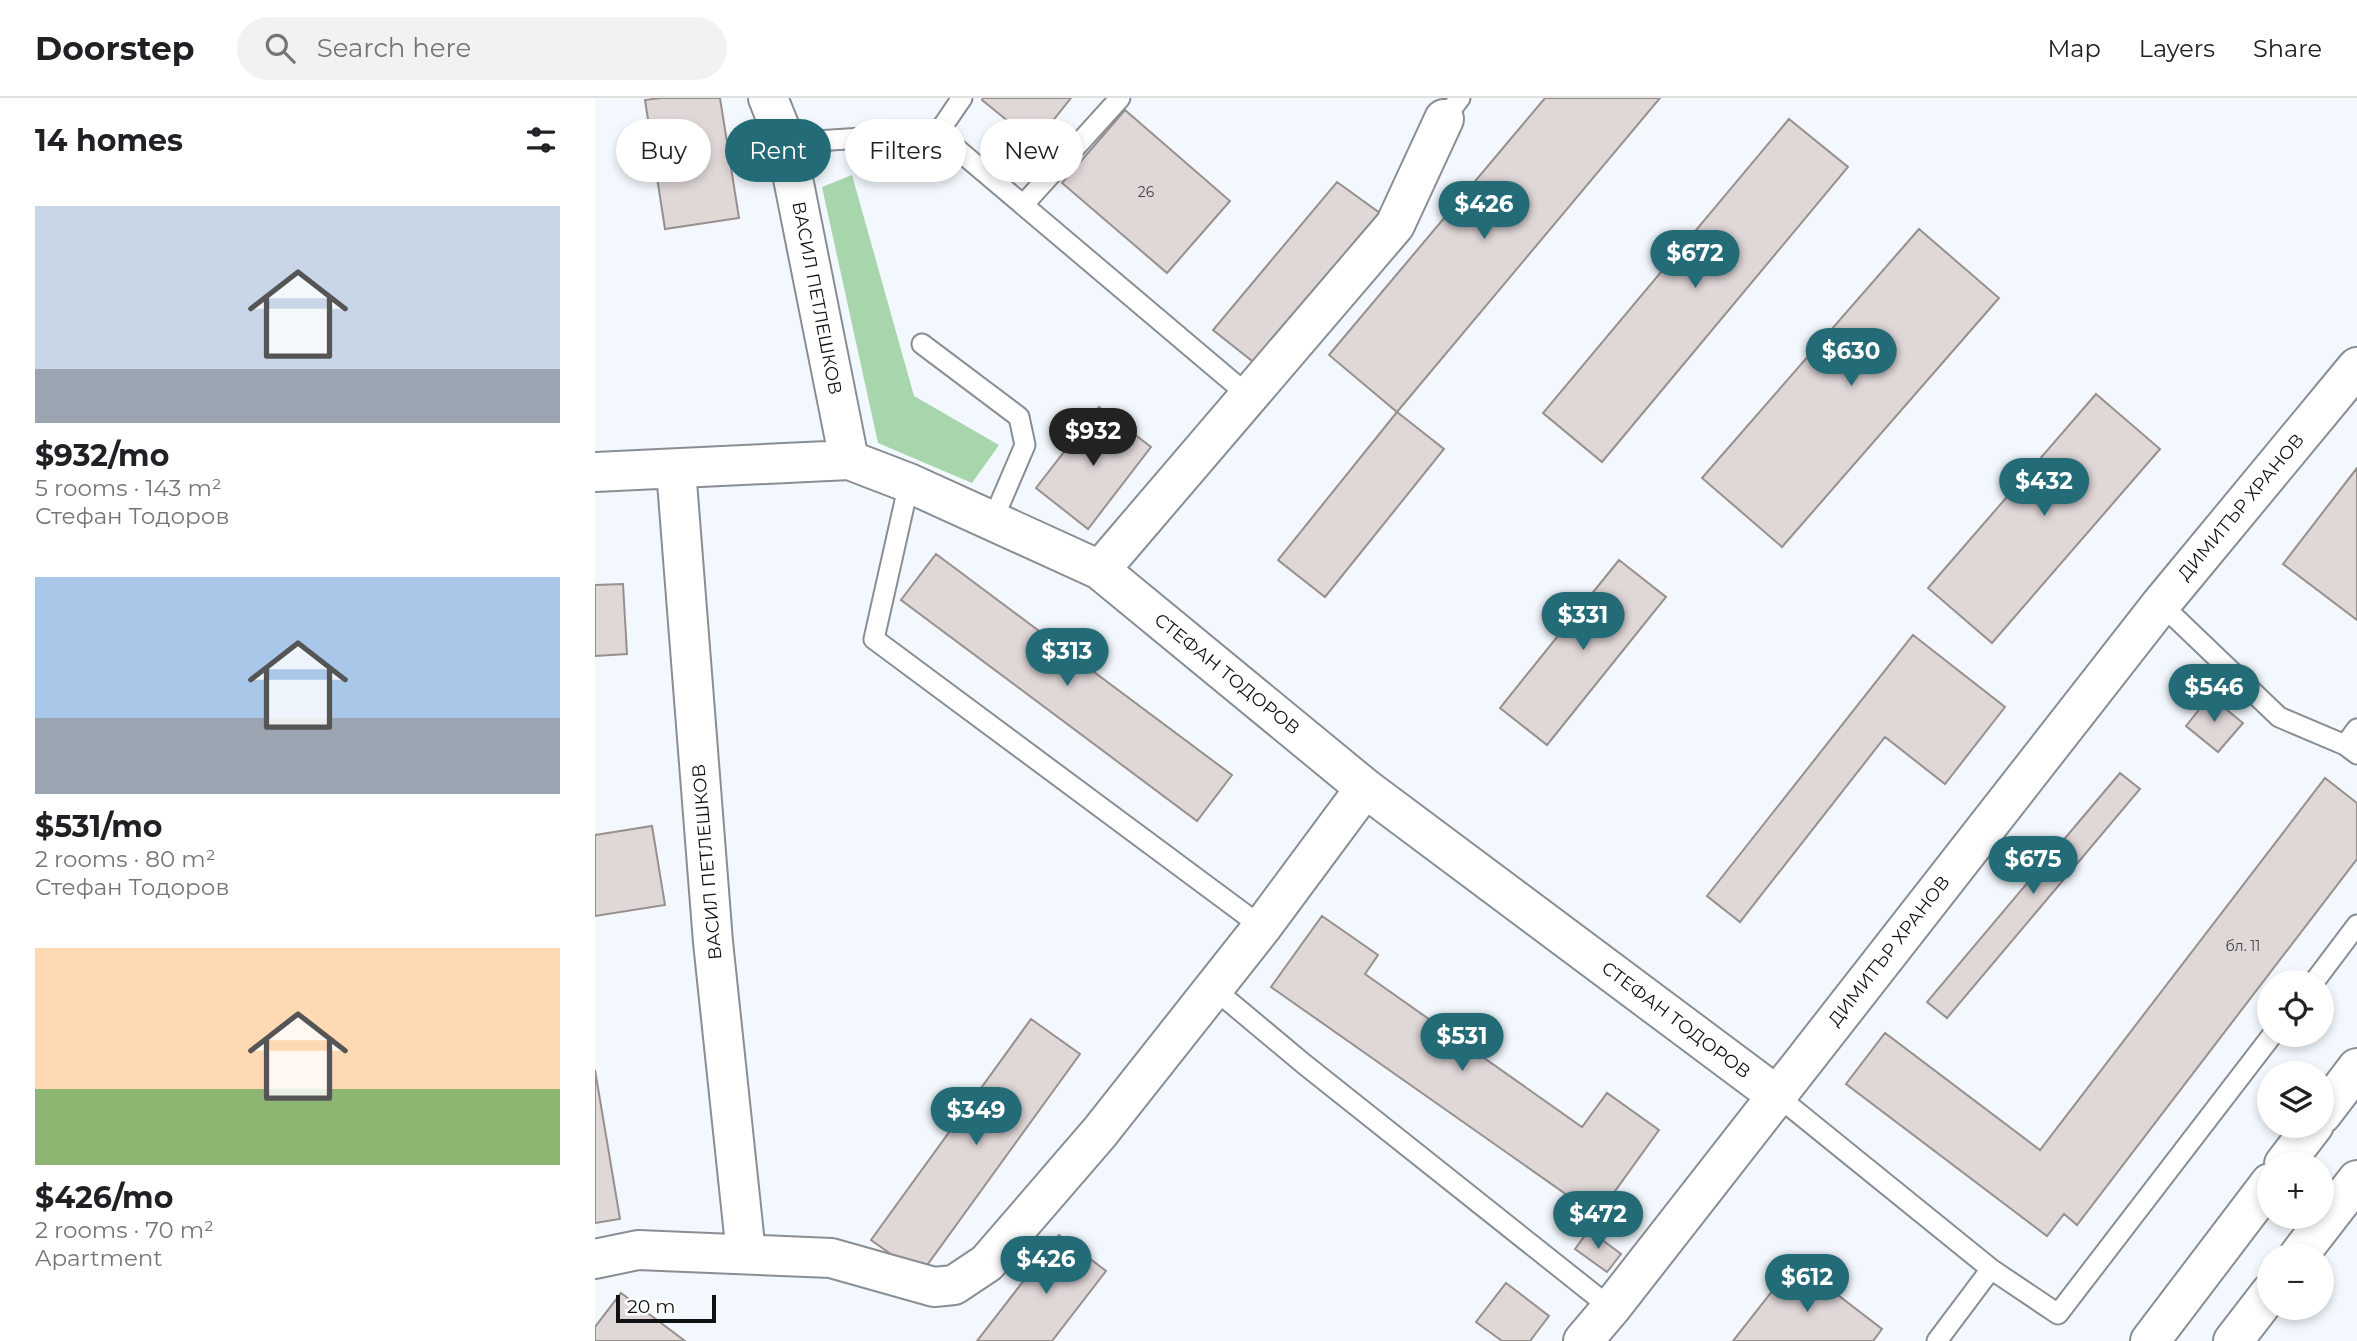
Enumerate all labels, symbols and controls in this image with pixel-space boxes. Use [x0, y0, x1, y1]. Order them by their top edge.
search box [237, 17, 727, 80]
text: Doorstep [35, 28, 195, 68]
icon: search [261, 29, 299, 67]
text: Search here [317, 32, 471, 64]
text: Map [2047, 34, 2101, 63]
text: Layers [2139, 34, 2215, 63]
text: Share [2253, 34, 2322, 63]
chip: Buy [616, 119, 711, 182]
chip: Rent [725, 119, 831, 182]
chip: Filters [845, 119, 966, 182]
chip: New [980, 119, 1083, 182]
icon: filters [522, 121, 560, 159]
text: 14 homes [35, 122, 183, 159]
pin: $426 [1443, 181, 1525, 241]
house number: 26 [1138, 183, 1155, 201]
text: $426 [1455, 190, 1513, 218]
street label: ВАСИЛ ПЕТЛЕШКОВ [787, 200, 847, 396]
pin: $672 [1654, 230, 1736, 290]
text: $672 [1666, 239, 1724, 267]
icon: home [235, 251, 361, 377]
pin: $630 [1810, 328, 1892, 388]
text: $630 [1822, 337, 1880, 365]
pin: $932 [1052, 408, 1134, 468]
text: $932 [1065, 417, 1121, 445]
street label: ДИМИТЪР ХРАНОВ [2173, 429, 2309, 585]
text: $932/mo [35, 437, 169, 474]
pin: $432 [2003, 458, 2085, 518]
text: $432 [2015, 467, 2073, 495]
text: 5 rooms · 143 m² [35, 474, 222, 502]
text: Стефан Тодоров [35, 502, 229, 530]
pin: $331 [1542, 592, 1624, 652]
text: $331 [1558, 601, 1608, 629]
street label: СТЕФАН ТОДОРОВ [1150, 609, 1304, 739]
icon: home [235, 622, 361, 748]
pin: $313 [1026, 628, 1108, 688]
text: $313 [1042, 637, 1092, 665]
pin: $546 [2173, 664, 2255, 724]
text: $546 [2185, 673, 2243, 701]
street label: ВАСИЛ ПЕТЛЕШКОВ [687, 763, 727, 961]
text: $531/mo [35, 808, 162, 845]
pin: $675 [1992, 836, 2074, 896]
text: 2 rooms · 80 m² [35, 845, 216, 873]
text: $675 [2005, 845, 2061, 873]
street label: ДИМИТЪР ХРАНОВ [1824, 872, 1954, 1030]
text: Стефан Тодоров [35, 873, 229, 901]
house number: бл. 11 [2226, 937, 2260, 955]
street label: СТЕФАН ТОДОРОВ [1597, 957, 1755, 1083]
map controls [2257, 970, 2334, 1320]
button: locate [2257, 970, 2334, 1047]
icon: home [235, 993, 361, 1119]
pin: $531 [1421, 1014, 1503, 1073]
text: $531 [1437, 1022, 1487, 1050]
button: layers [2257, 1061, 2334, 1138]
pin: $349 [935, 1088, 1017, 1147]
text: $349 [947, 1096, 1005, 1124]
button: + [2257, 1152, 2334, 1229]
text: $426/mo [35, 1179, 173, 1216]
pin: $472 [1557, 1192, 1639, 1251]
text: $472 [1569, 1200, 1627, 1228]
text: 2 rooms · 70 m² [35, 1216, 214, 1244]
pin: $426 [1005, 1236, 1087, 1296]
button: − [2257, 1243, 2334, 1320]
text: Apartment [35, 1244, 163, 1272]
text: $426 [1017, 1245, 1075, 1273]
pin: $612 [1766, 1254, 1848, 1314]
text: $612 [1781, 1263, 1833, 1291]
scale bar [616, 1292, 716, 1324]
text: 20 m [627, 1295, 675, 1318]

